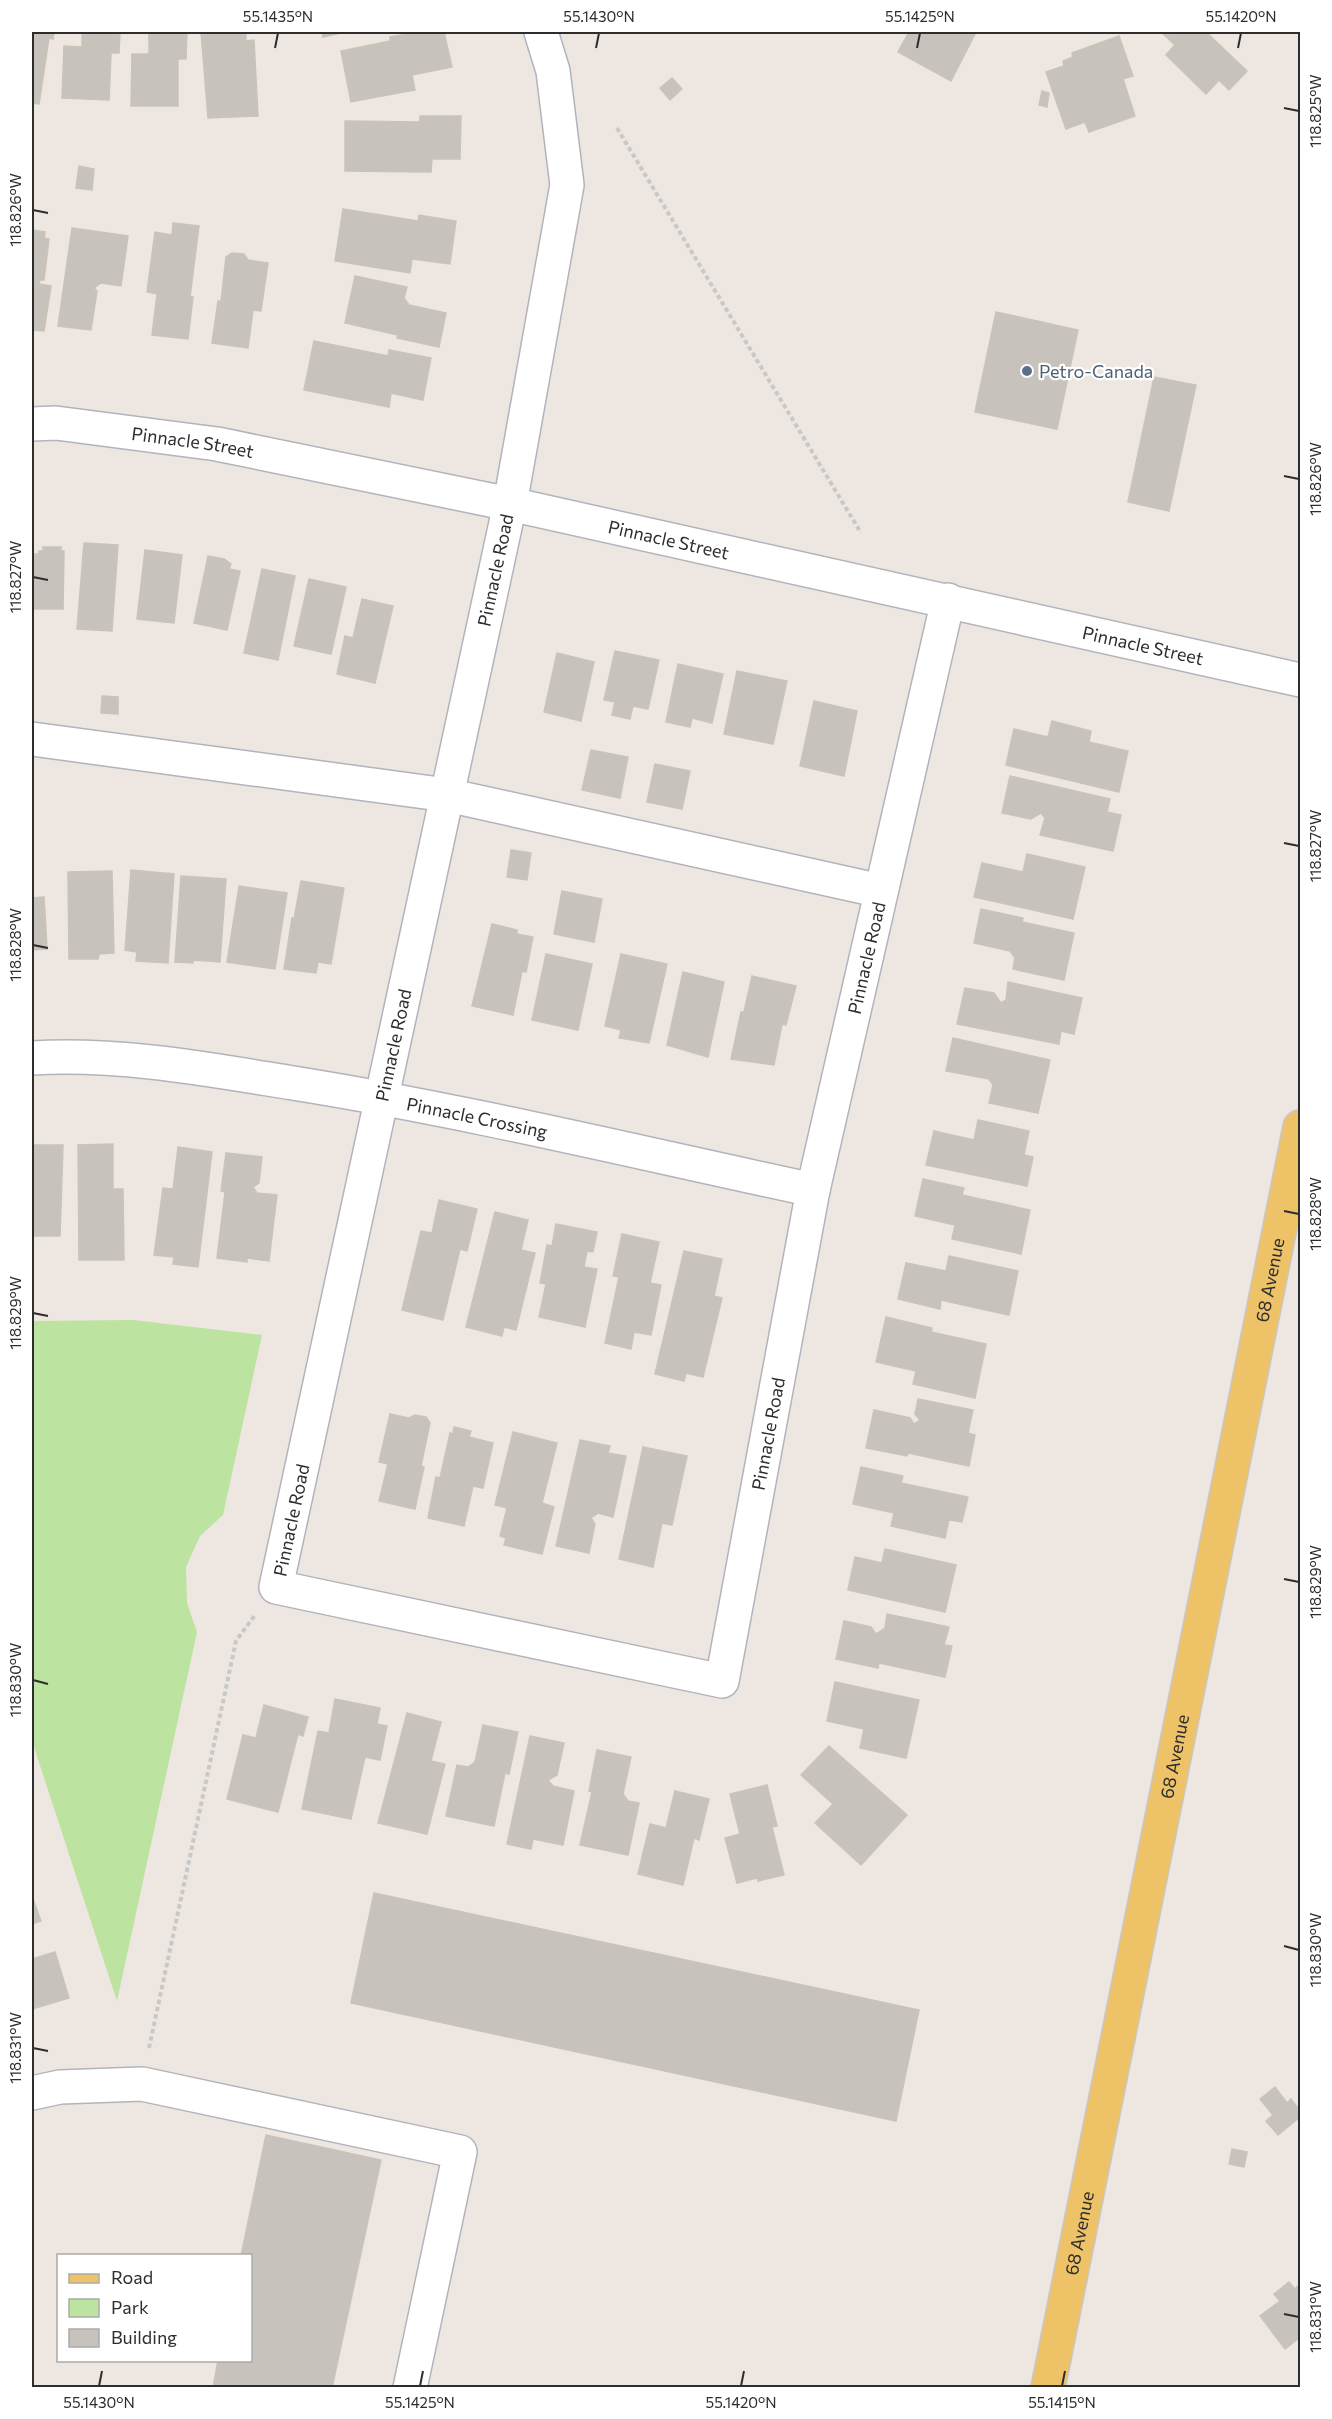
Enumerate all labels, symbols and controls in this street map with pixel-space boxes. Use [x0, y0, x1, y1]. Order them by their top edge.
text: 55.1435°N [243, 7, 313, 25]
text: 55.1430°N [563, 7, 635, 25]
text: 55.1425°N [885, 7, 955, 25]
text: 55.1420°N [1206, 7, 1276, 25]
text: 118.825°W [1306, 74, 1324, 148]
text: 118.826°W [6, 173, 24, 247]
place label: Petro-Canada [1039, 360, 1153, 382]
marker: Petro-Canada [1020, 364, 1034, 378]
street label: Pinnacle Street [130, 422, 256, 462]
text: 118.826°W [1306, 442, 1324, 516]
street label: Pinnacle Road [472, 512, 518, 628]
street label: Pinnacle Street [606, 515, 731, 563]
text: 118.827°W [6, 541, 24, 613]
street label: Pinnacle Street [1080, 621, 1206, 669]
text: 118.827°W [1306, 810, 1324, 882]
street label: Pinnacle Road [843, 900, 890, 1016]
text: 118.828°W [6, 908, 24, 982]
street label: Pinnacle Road [370, 987, 416, 1103]
street label: Pinnacle Crossing [405, 1092, 550, 1143]
text: 118.828°W [1306, 1177, 1324, 1251]
street label: 68 Avenue [1250, 1236, 1289, 1324]
text: 118.829°W [6, 1276, 24, 1350]
street label: Pinnacle Road [747, 1375, 789, 1492]
street label: Pinnacle Road [268, 1462, 314, 1578]
text: 118.829°W [1306, 1545, 1324, 1619]
text: 118.830°W [6, 1643, 24, 1717]
street label: 68 Avenue [1155, 1712, 1193, 1801]
text: 118.830°W [1306, 1913, 1324, 1987]
text: 118.831°W [6, 2012, 24, 2084]
street label: 68 Avenue [1060, 2189, 1098, 2277]
legend [57, 2254, 252, 2362]
text: Road [111, 2266, 153, 2288]
text: 118.831°W [1306, 2281, 1324, 2353]
text: Park [111, 2296, 149, 2318]
text: Building [111, 2326, 177, 2348]
text: 55.1430°N [63, 2393, 135, 2411]
text: 55.1425°N [385, 2393, 455, 2411]
text: 55.1420°N [706, 2393, 776, 2411]
text: 55.1415°N [1028, 2393, 1096, 2411]

